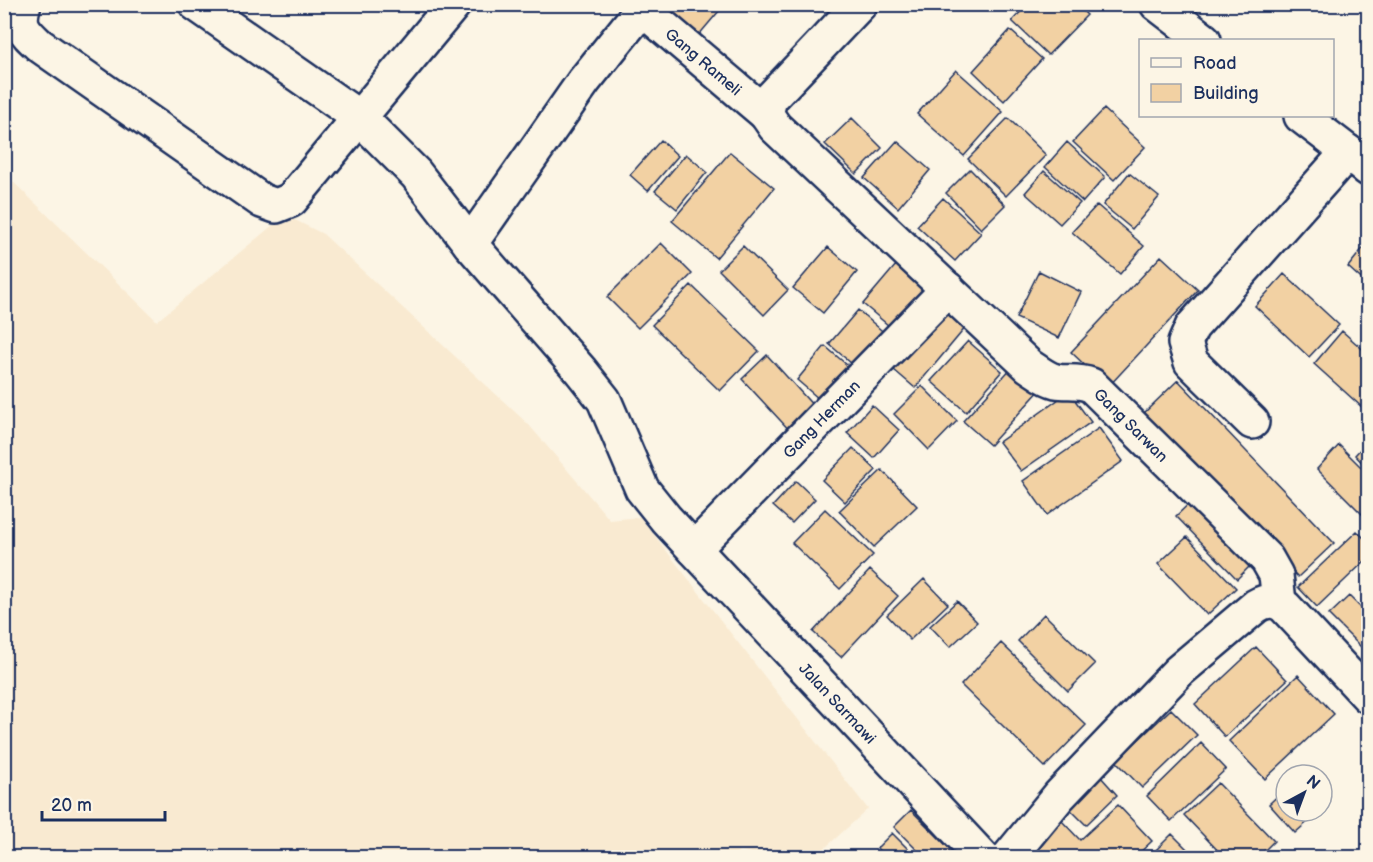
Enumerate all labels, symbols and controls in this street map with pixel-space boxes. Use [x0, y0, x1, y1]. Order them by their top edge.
street label: Gang Rameli [661, 25, 745, 100]
legend [1139, 39, 1334, 117]
text: Road [1193, 53, 1237, 74]
text: Building [1193, 83, 1259, 104]
street label: Gang Herman [780, 377, 865, 463]
street label: Gang Sarwan [1089, 385, 1171, 467]
street label: Jalan Sarmawi [794, 659, 879, 748]
north arrow [1274, 763, 1334, 823]
text: N [1302, 772, 1324, 794]
scale bar [42, 784, 165, 822]
text: 20 m [51, 795, 92, 816]

